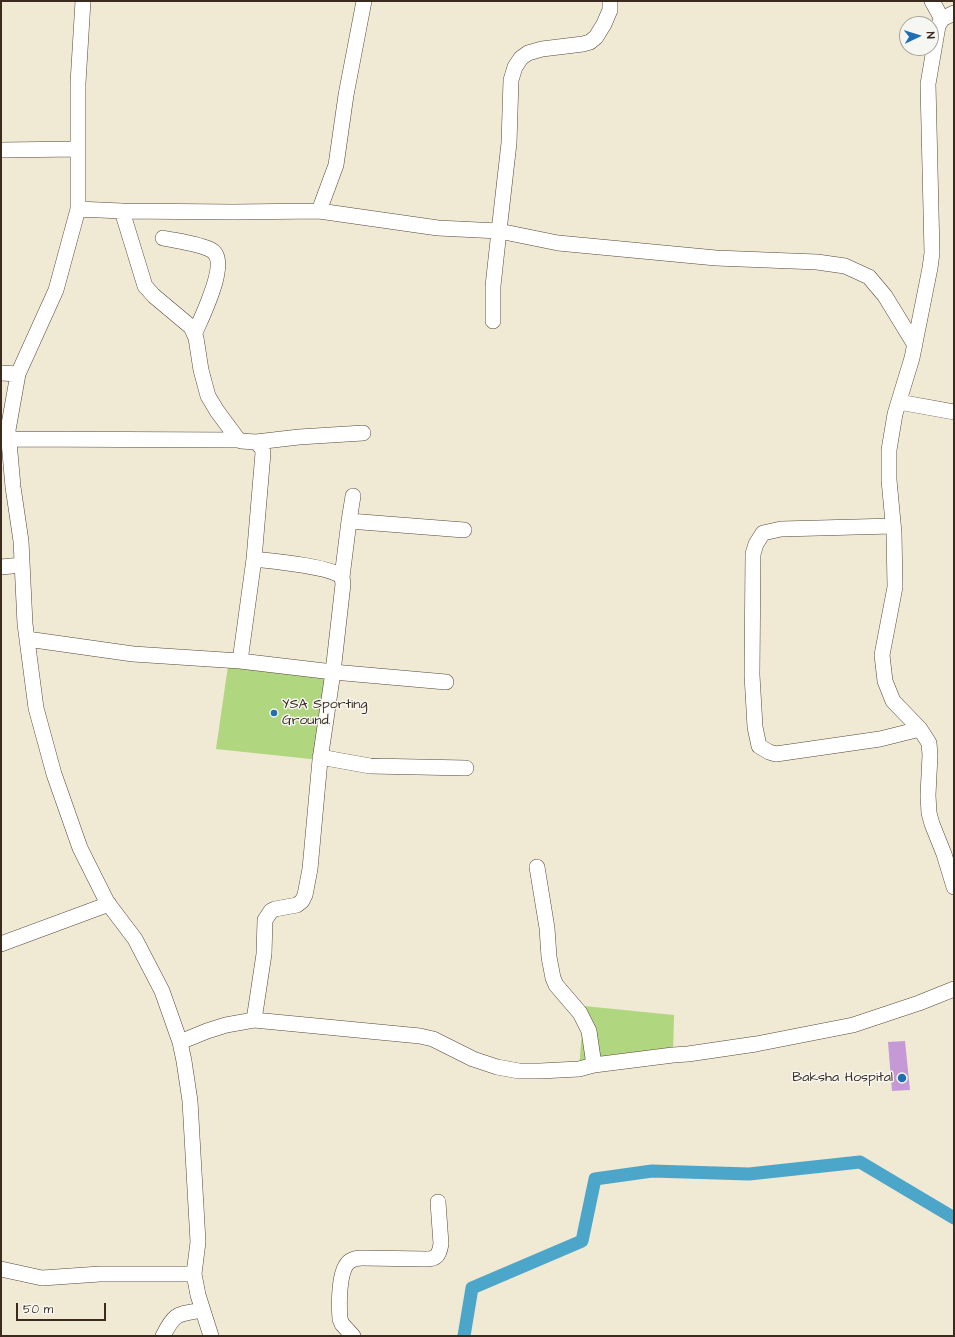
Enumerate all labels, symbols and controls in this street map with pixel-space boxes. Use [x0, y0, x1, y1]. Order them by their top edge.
north arrow [899, 16, 939, 56]
text: N [923, 31, 938, 39]
place label: YSA Sporting Ground. [282, 697, 367, 730]
marker: YSA Sporting Ground. [269, 708, 279, 718]
place label: Baksha Hospital [792, 1070, 893, 1086]
marker: Baksha Hospital [896, 1072, 908, 1084]
scale bar [18, 1295, 108, 1321]
text: 50 m [23, 1301, 53, 1318]

